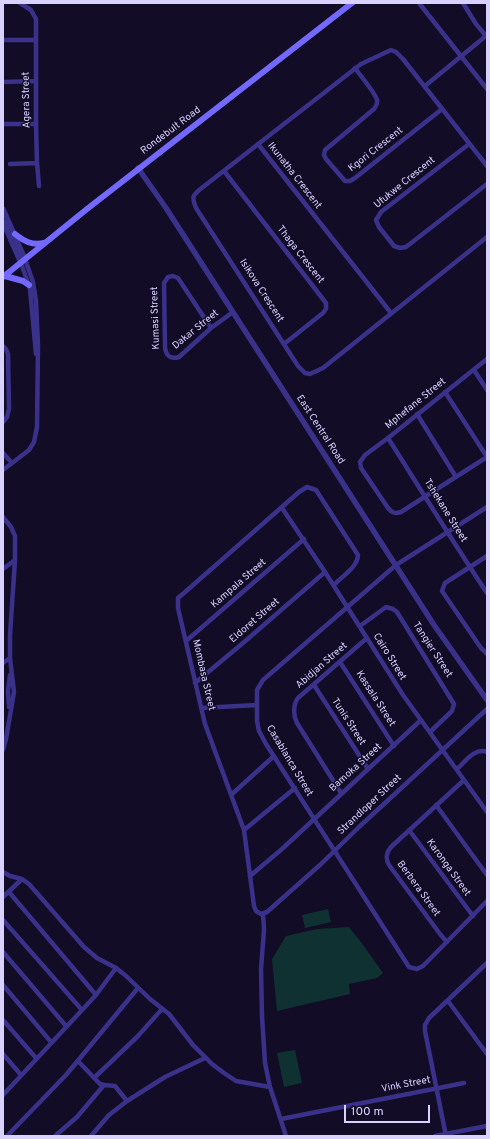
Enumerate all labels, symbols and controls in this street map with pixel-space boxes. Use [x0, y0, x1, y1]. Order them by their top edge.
street label: Agera Street [21, 72, 33, 128]
street label: Rondebult Road [139, 105, 203, 157]
street label: Kgori Crescent [346, 125, 406, 175]
street label: Ikunatha Crescent [264, 140, 324, 212]
street label: Ufukwe Crescent [372, 155, 438, 211]
street label: Thaga Crescent [274, 224, 326, 286]
street label: Isikova Crescent [236, 257, 286, 325]
street label: Kumasi Street [149, 286, 163, 350]
street label: Dakar Street [170, 308, 222, 352]
street label: Mphefane Street [383, 376, 449, 432]
street label: East Central Road [293, 393, 347, 467]
street label: Tshekane Street [421, 477, 469, 545]
street label: Kampala Street [209, 557, 269, 611]
street label: Eldoret Street [228, 596, 282, 646]
street label: Tangier Street [410, 620, 454, 680]
street label: Cairo Street [370, 631, 408, 683]
street label: Mombasa Street [189, 638, 217, 712]
street label: Abidjan Street [294, 640, 350, 692]
street label: Kassala Street [353, 669, 397, 729]
street label: Tunis Street [328, 696, 368, 748]
street label: Casablanca Street [263, 723, 315, 799]
street label: Bamoka Street [327, 741, 385, 795]
street label: Strandloper Street [336, 772, 404, 838]
street label: Karonga Street [423, 837, 473, 899]
street label: Berbera Street [394, 859, 442, 919]
street label: Vink Street [380, 1074, 432, 1096]
scale bar [346, 1097, 432, 1123]
text: 100 m [351, 1104, 384, 1120]

